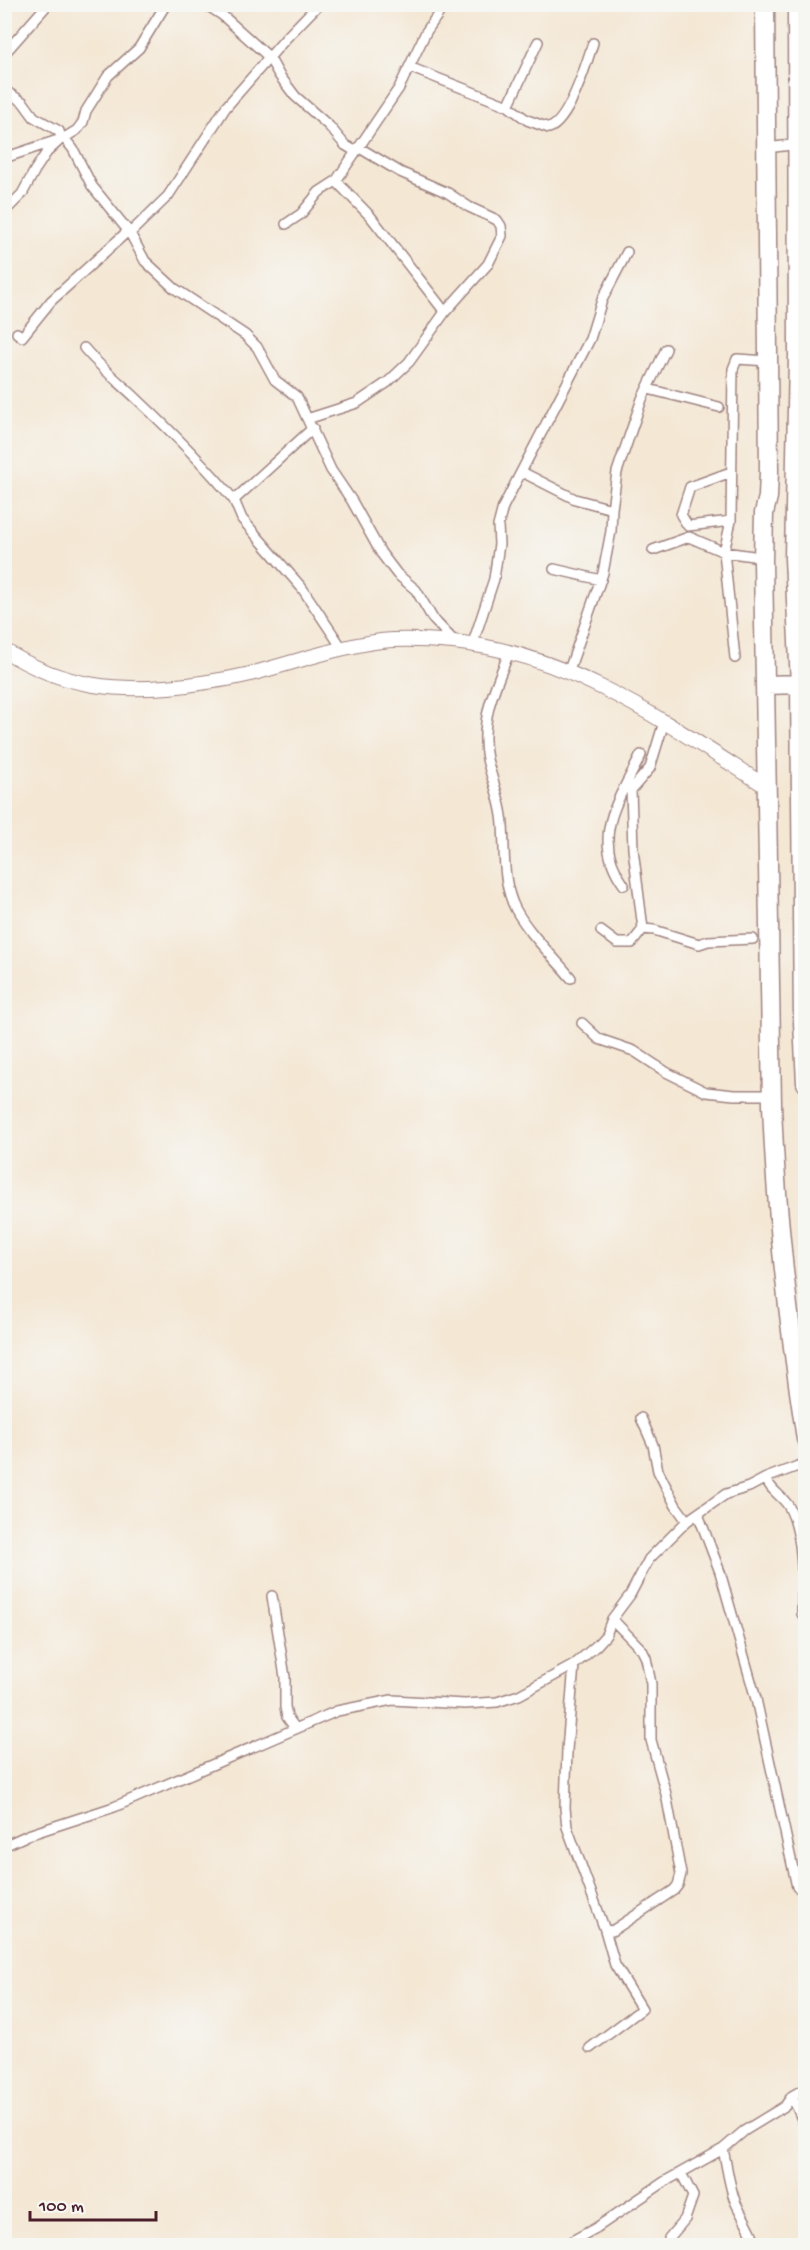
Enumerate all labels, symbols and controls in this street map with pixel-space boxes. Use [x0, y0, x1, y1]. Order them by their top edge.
scale bar [30, 2184, 156, 2222]
text: 100 m [38, 2197, 84, 2218]

